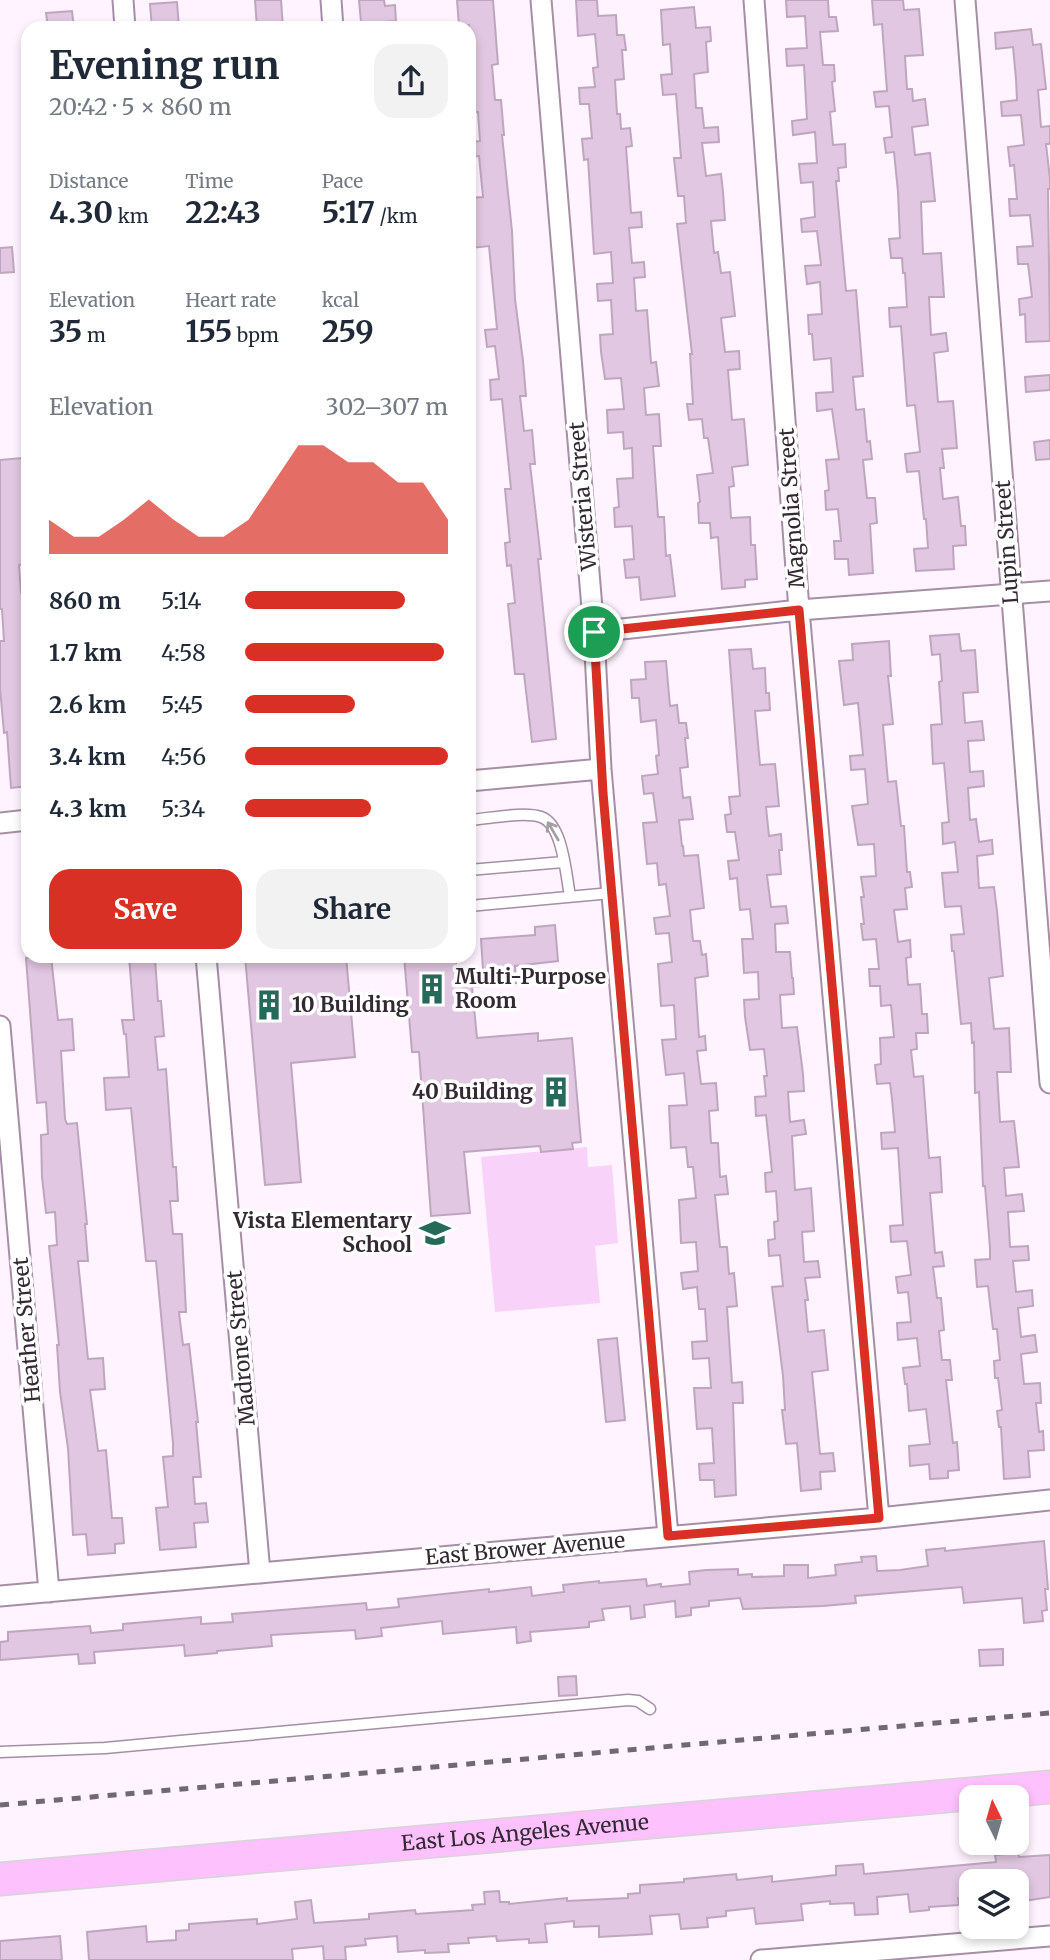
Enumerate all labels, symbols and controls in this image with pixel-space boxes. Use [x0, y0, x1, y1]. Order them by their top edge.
text: Evening run [49, 42, 280, 89]
button: share [374, 44, 448, 118]
text: 20:42 · 5 × 860 m [49, 92, 232, 121]
text: Distance [49, 169, 128, 193]
text: Time [185, 169, 234, 193]
text: Pace [322, 169, 363, 193]
text: 4.30 [49, 193, 113, 231]
text: 22:43 [185, 193, 261, 231]
text: 5:17 [322, 193, 375, 231]
text: km [113, 204, 149, 228]
text: /km [375, 204, 418, 228]
text: Elevation [49, 288, 135, 312]
text: Heart rate [185, 288, 276, 312]
text: kcal [322, 288, 359, 312]
text: 35 [49, 312, 82, 350]
text: 155 [185, 312, 232, 350]
text: 259 [322, 312, 374, 350]
text: m [82, 323, 106, 347]
text: bpm [232, 323, 279, 347]
text: Elevation [49, 392, 153, 421]
text: 302–307 m [326, 392, 448, 421]
street label: Wisteria Street [563, 421, 603, 573]
street label: Magnolia Street [772, 427, 811, 589]
street label: Lupin Street [989, 479, 1024, 605]
text: 860 m [49, 586, 121, 615]
text: 5:14 [161, 586, 201, 615]
pin [564, 602, 624, 662]
icon: arrive [575, 613, 613, 651]
text: 1.7 km [49, 638, 122, 667]
text: 4:58 [161, 638, 206, 667]
text: 2.6 km [49, 690, 126, 719]
text: 5:45 [161, 690, 203, 719]
text: 3.4 km [49, 742, 126, 771]
text: 4:56 [161, 742, 206, 771]
text: 4.3 km [49, 794, 127, 823]
text: 5:34 [161, 794, 205, 823]
one-way arrow [546, 821, 560, 841]
button: Save [49, 869, 242, 949]
button: Share [256, 869, 448, 949]
place label: Multi-Purpose Room [455, 963, 606, 1014]
building icon: Multi-Purpose Room [415, 972, 449, 1006]
building icon: 10 Building [252, 988, 286, 1022]
place label: 10 Building [292, 991, 409, 1018]
building icon: 40 Building [539, 1075, 573, 1109]
place label: 40 Building [412, 1078, 533, 1105]
place label: Vista Elementary School [232, 1207, 413, 1258]
school or university icon: Vista Elementary School [418, 1216, 452, 1250]
street label: Heather Street [7, 1256, 46, 1404]
street label: Madrone Street [220, 1269, 261, 1427]
street label: East Brower Avenue [424, 1526, 626, 1571]
north arrow [959, 1785, 1029, 1855]
map controls [959, 1785, 1029, 1939]
street label: East Los Angeles Avenue [400, 1808, 650, 1857]
button: layers [959, 1869, 1029, 1939]

